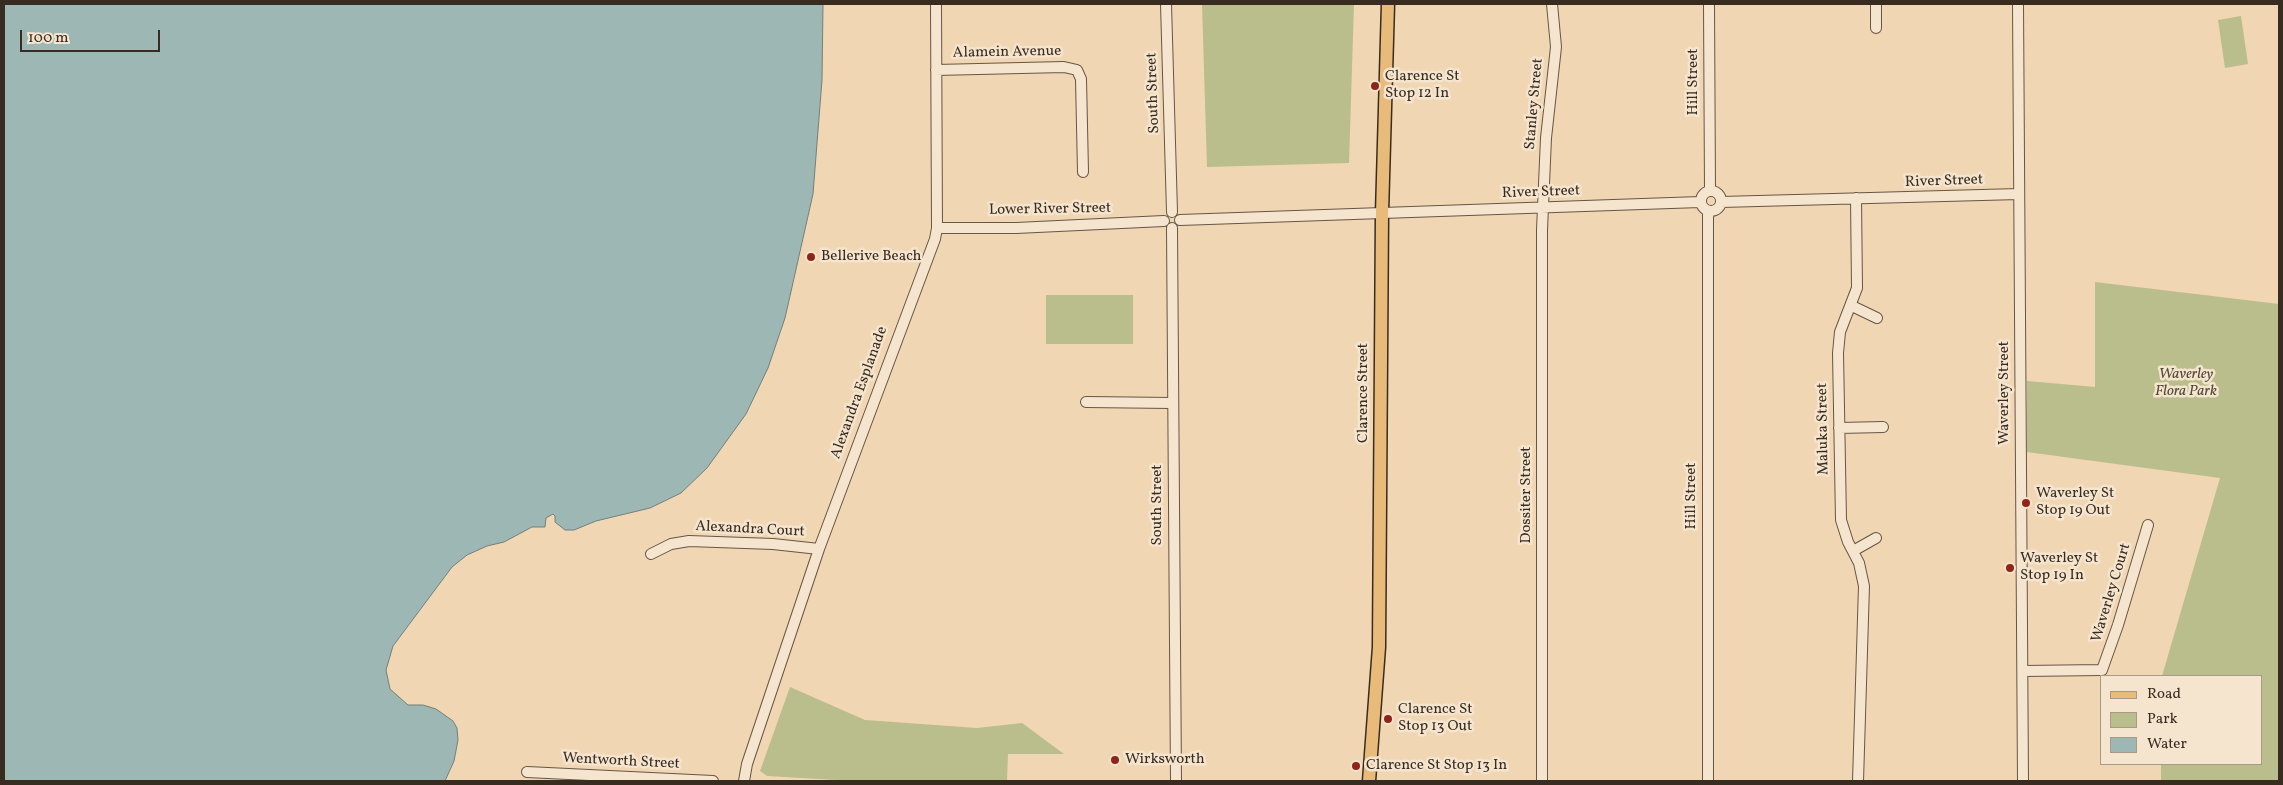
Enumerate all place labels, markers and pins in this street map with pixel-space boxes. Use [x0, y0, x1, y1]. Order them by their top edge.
place label: Clarence St Stop 12 In [1385, 68, 1459, 103]
marker: Clarence St Stop 12 In [1369, 80, 1381, 92]
place label: Bellerive Beach [821, 248, 921, 266]
marker: Bellerive Beach [805, 251, 817, 263]
place label: Waverley St Stop 19 Out [2036, 485, 2114, 520]
marker: Waverley St Stop 19 Out [2020, 497, 2032, 509]
place label: Waverley St Stop 19 In [2020, 550, 2098, 585]
marker: Waverley St Stop 19 In [2004, 562, 2016, 574]
place label: Clarence St Stop 13 Out [1398, 701, 1472, 736]
marker: Clarence St Stop 13 Out [1382, 713, 1394, 725]
place label: Wirksworth [1125, 751, 1205, 769]
marker: Wirksworth [1109, 754, 1121, 766]
place label: Clarence St Stop 13 In [1366, 757, 1507, 775]
marker: Clarence St Stop 13 In [1350, 760, 1362, 772]

